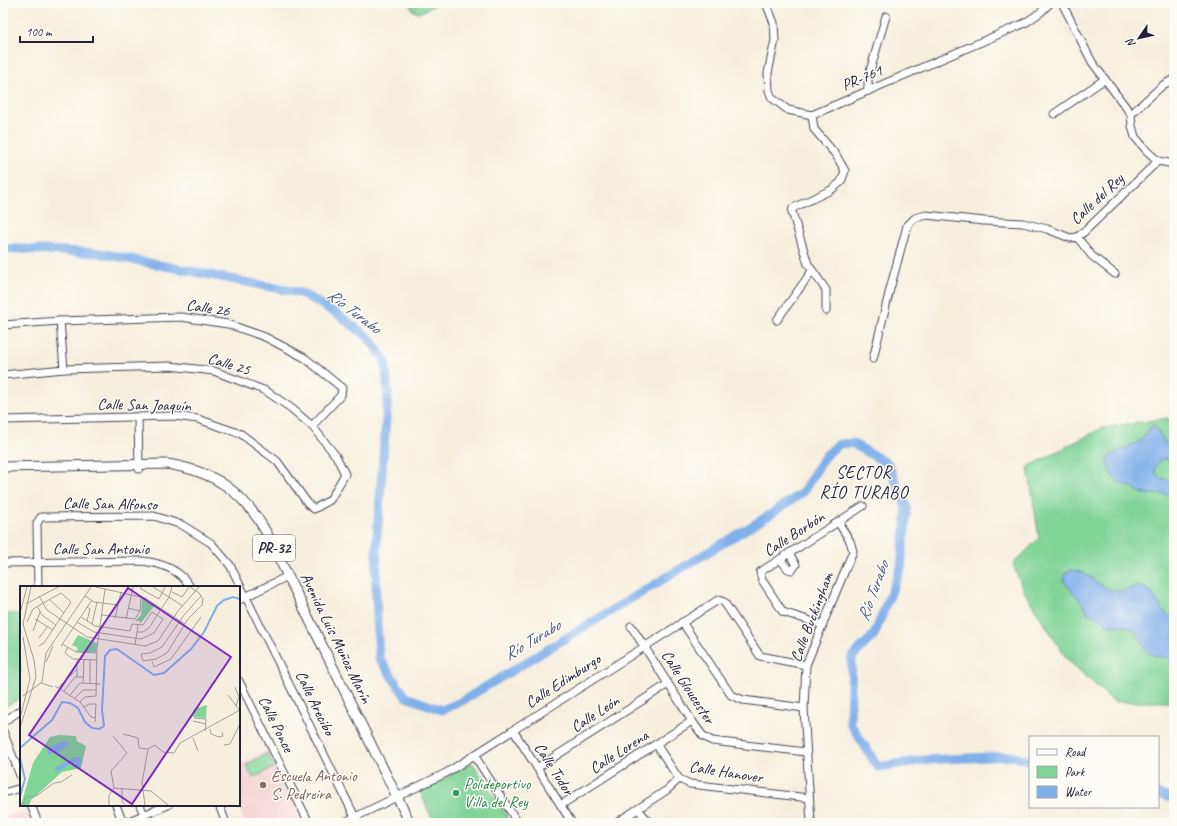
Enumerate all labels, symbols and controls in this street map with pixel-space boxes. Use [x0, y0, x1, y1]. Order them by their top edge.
scale bar [20, 18, 93, 44]
north arrow [1119, 18, 1159, 58]
text: 100 m [26, 24, 53, 40]
text: N [1122, 35, 1138, 50]
street label: PR-761 [839, 60, 886, 95]
street label: Calle del Rey [1066, 168, 1129, 229]
water label: Río Turabo [323, 284, 387, 340]
street label: Calle 26 [185, 295, 232, 321]
street label: Calle 25 [205, 348, 253, 380]
street label: Calle San Joaquín [97, 394, 192, 416]
district label: SECTOR RÍO TURABO [819, 462, 910, 503]
street label: Calle San Alfonso [63, 493, 159, 515]
street label: Calle Borbón [760, 507, 829, 561]
road number: PR-32 [253, 535, 295, 561]
street label: Calle San Antonio [53, 539, 150, 559]
water label: Río Turabo [853, 556, 894, 624]
street label: Calle Buckingham [786, 568, 839, 665]
street label: Avenida Luis Muñoz Marín [296, 569, 377, 707]
inset map [20, 586, 240, 806]
water label: Río Turabo [500, 614, 566, 665]
street label: Calle Gloucester [657, 646, 720, 729]
street label: Calle Edimburgo [522, 648, 606, 713]
street label: Calle Arecibo [291, 667, 340, 741]
street label: Calle León [567, 691, 624, 737]
street label: Calle Ponce [254, 693, 299, 757]
street label: Calle Lorena [586, 725, 653, 778]
legend [1029, 736, 1159, 808]
street label: Calle Tudor [530, 739, 580, 801]
text: Road [1065, 744, 1087, 760]
street label: Calle Hanover [688, 756, 765, 788]
text: Park [1065, 764, 1086, 780]
place label: Escuela Antonio S. Pedreira [271, 766, 358, 804]
place label: Polideportivo Villa del Rey [464, 774, 532, 812]
marker: Escuela Antonio S. Pedreira [258, 780, 268, 790]
text: Water [1065, 784, 1093, 800]
marker: Polideportivo Villa del Rey [451, 788, 461, 798]

